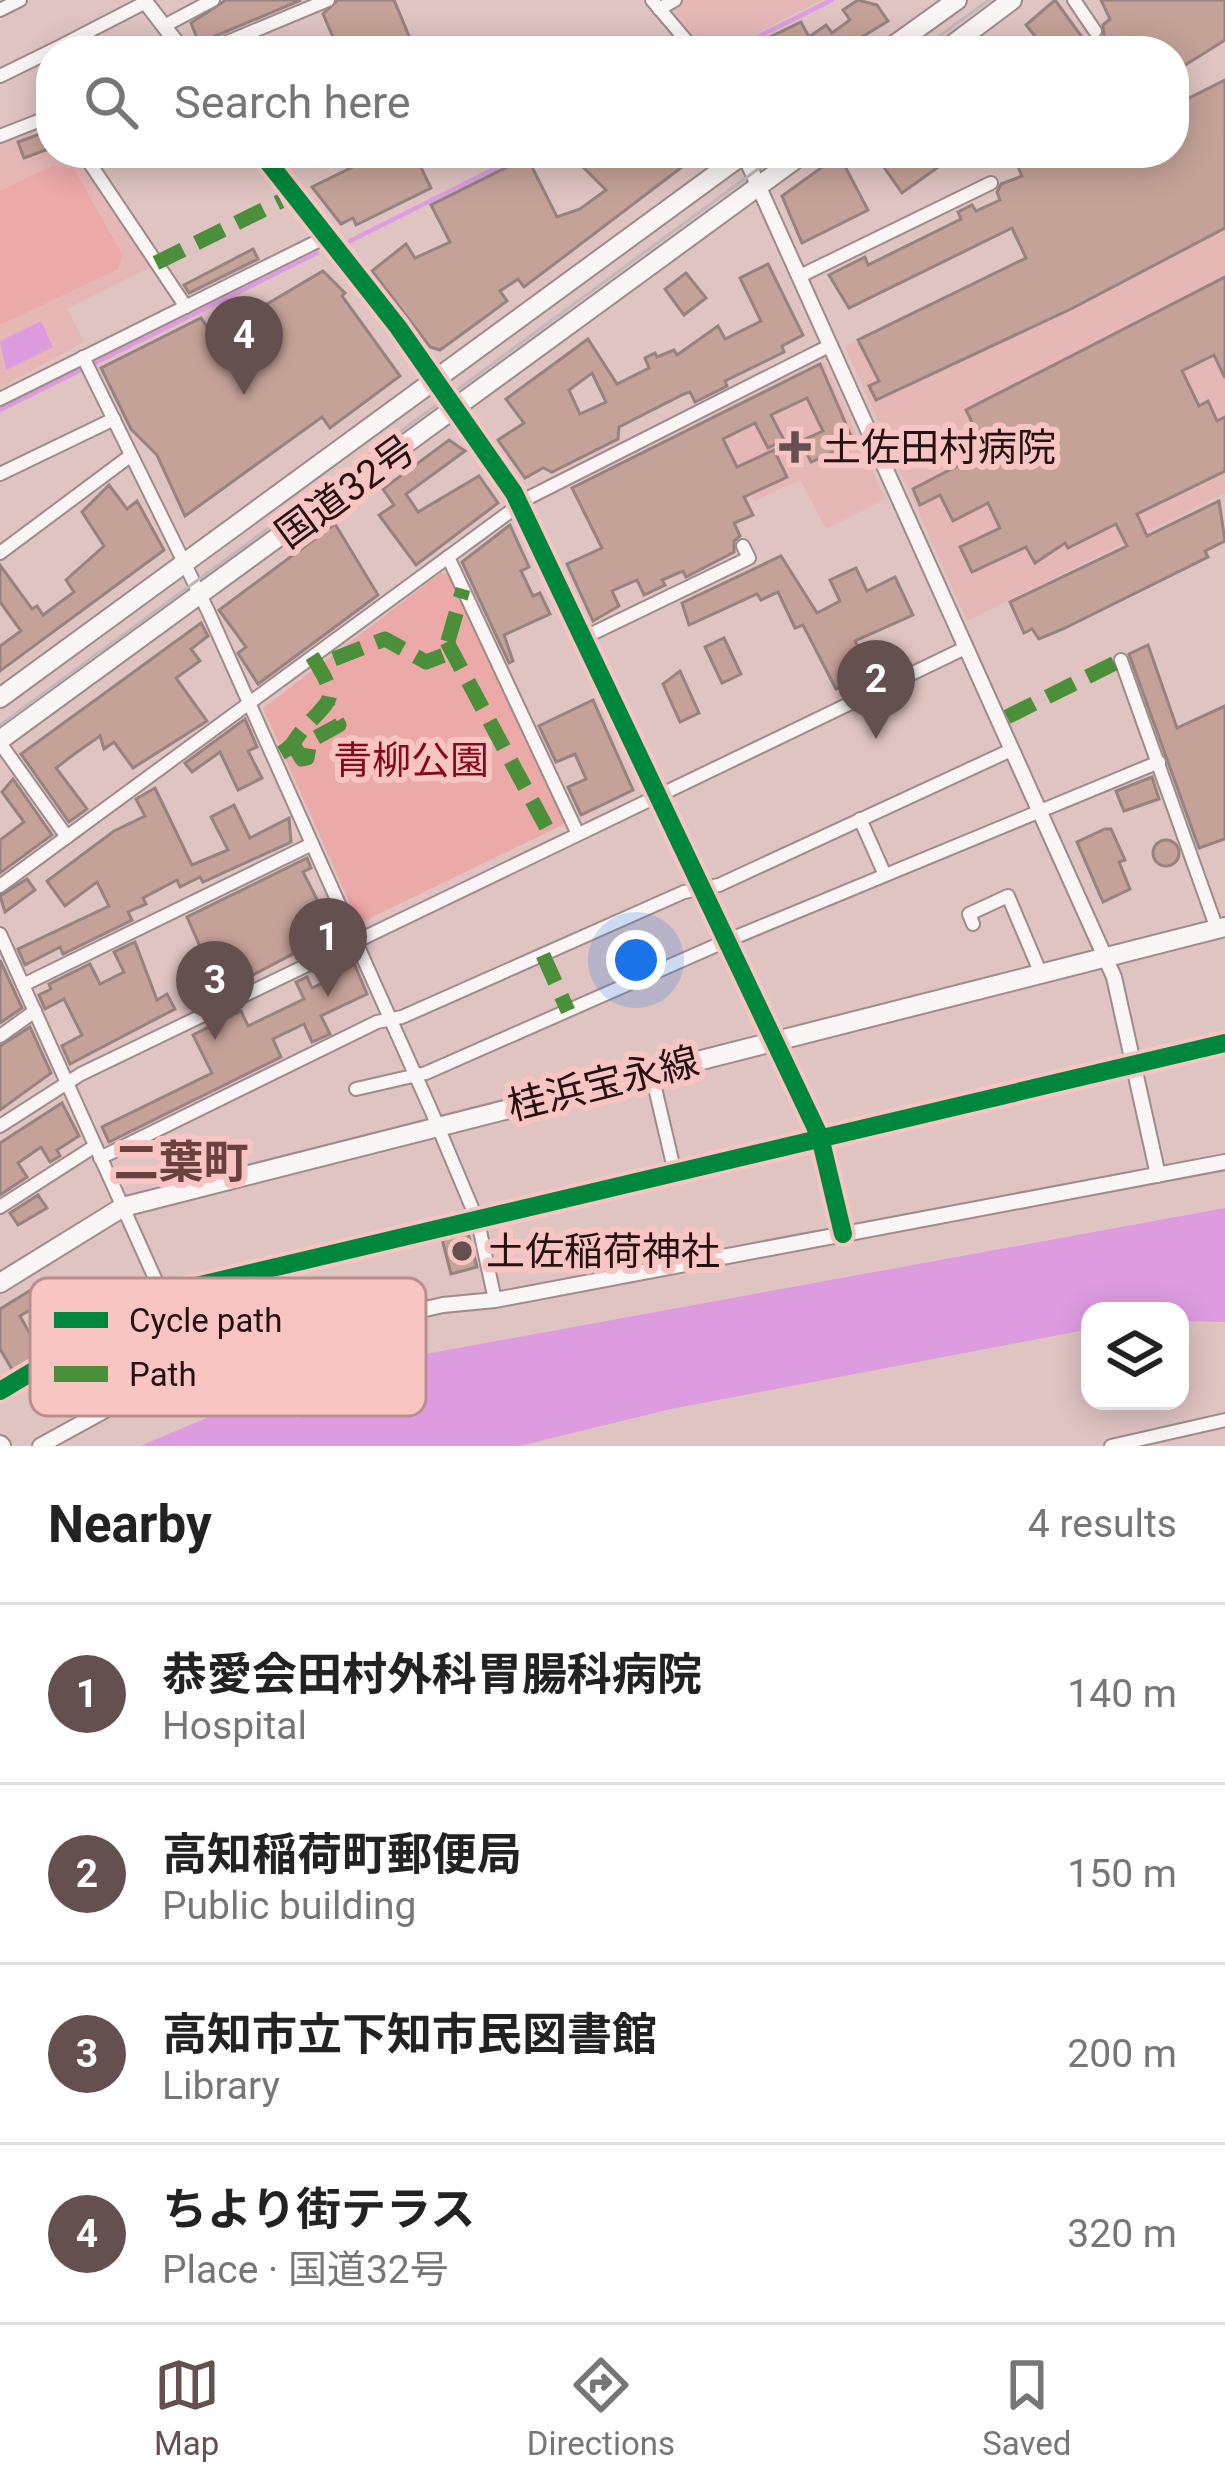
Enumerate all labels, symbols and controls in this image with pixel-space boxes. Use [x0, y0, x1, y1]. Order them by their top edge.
search box [36, 36, 1189, 168]
icon: search [78, 69, 144, 135]
text: Search here [174, 76, 411, 129]
pin: 4 [205, 296, 283, 395]
place label: 土佐田村病院 [822, 425, 1056, 471]
street label: 国道32号 [267, 426, 424, 558]
marker: 土佐田村病院 [779, 431, 811, 463]
pin: 2 [837, 640, 915, 739]
park label: 青柳公園 [333, 738, 489, 784]
pin: 1 [289, 898, 367, 997]
your location [606, 930, 666, 990]
pin: 3 [176, 941, 254, 1040]
street label: 桂浜宝永線 [503, 1038, 703, 1130]
district label: 二葉町 [113, 1136, 249, 1189]
place label: 土佐稲荷神社 [486, 1229, 720, 1275]
marker: 土佐稲荷神社 [449, 1238, 475, 1264]
legend [30, 1278, 426, 1416]
text: Cycle path [129, 1301, 282, 1340]
map controls [1081, 1302, 1189, 1410]
button: layers [1081, 1302, 1189, 1410]
text: Path [129, 1355, 197, 1394]
text: Nearby [48, 1495, 212, 1554]
text: 4 results [1028, 1501, 1177, 1547]
text: 恭愛会田村外科胃腸科病院 [162, 1648, 702, 1701]
text: 1 [76, 1671, 98, 1717]
text: 140 m [1067, 1671, 1177, 1717]
text: Hospital [162, 1703, 307, 1749]
text: 高知稲荷町郵便局 [162, 1828, 522, 1881]
text: 2 [76, 1851, 98, 1897]
text: 150 m [1067, 1851, 1177, 1897]
text: Public building [162, 1883, 416, 1929]
text: 高知市立下知市民図書館 [162, 2008, 657, 2061]
text: 3 [76, 2031, 98, 2077]
text: 200 m [1067, 2031, 1177, 2077]
text: Library [162, 2063, 280, 2109]
text: ちより街テラス [162, 2183, 475, 2236]
text: 4 [76, 2211, 98, 2257]
text: 320 m [1067, 2211, 1177, 2257]
text: Place · 国道32号 [162, 2247, 449, 2293]
tab: Map [154, 2352, 220, 2463]
tab: Directions [527, 2352, 675, 2463]
tab: Saved [982, 2352, 1071, 2463]

